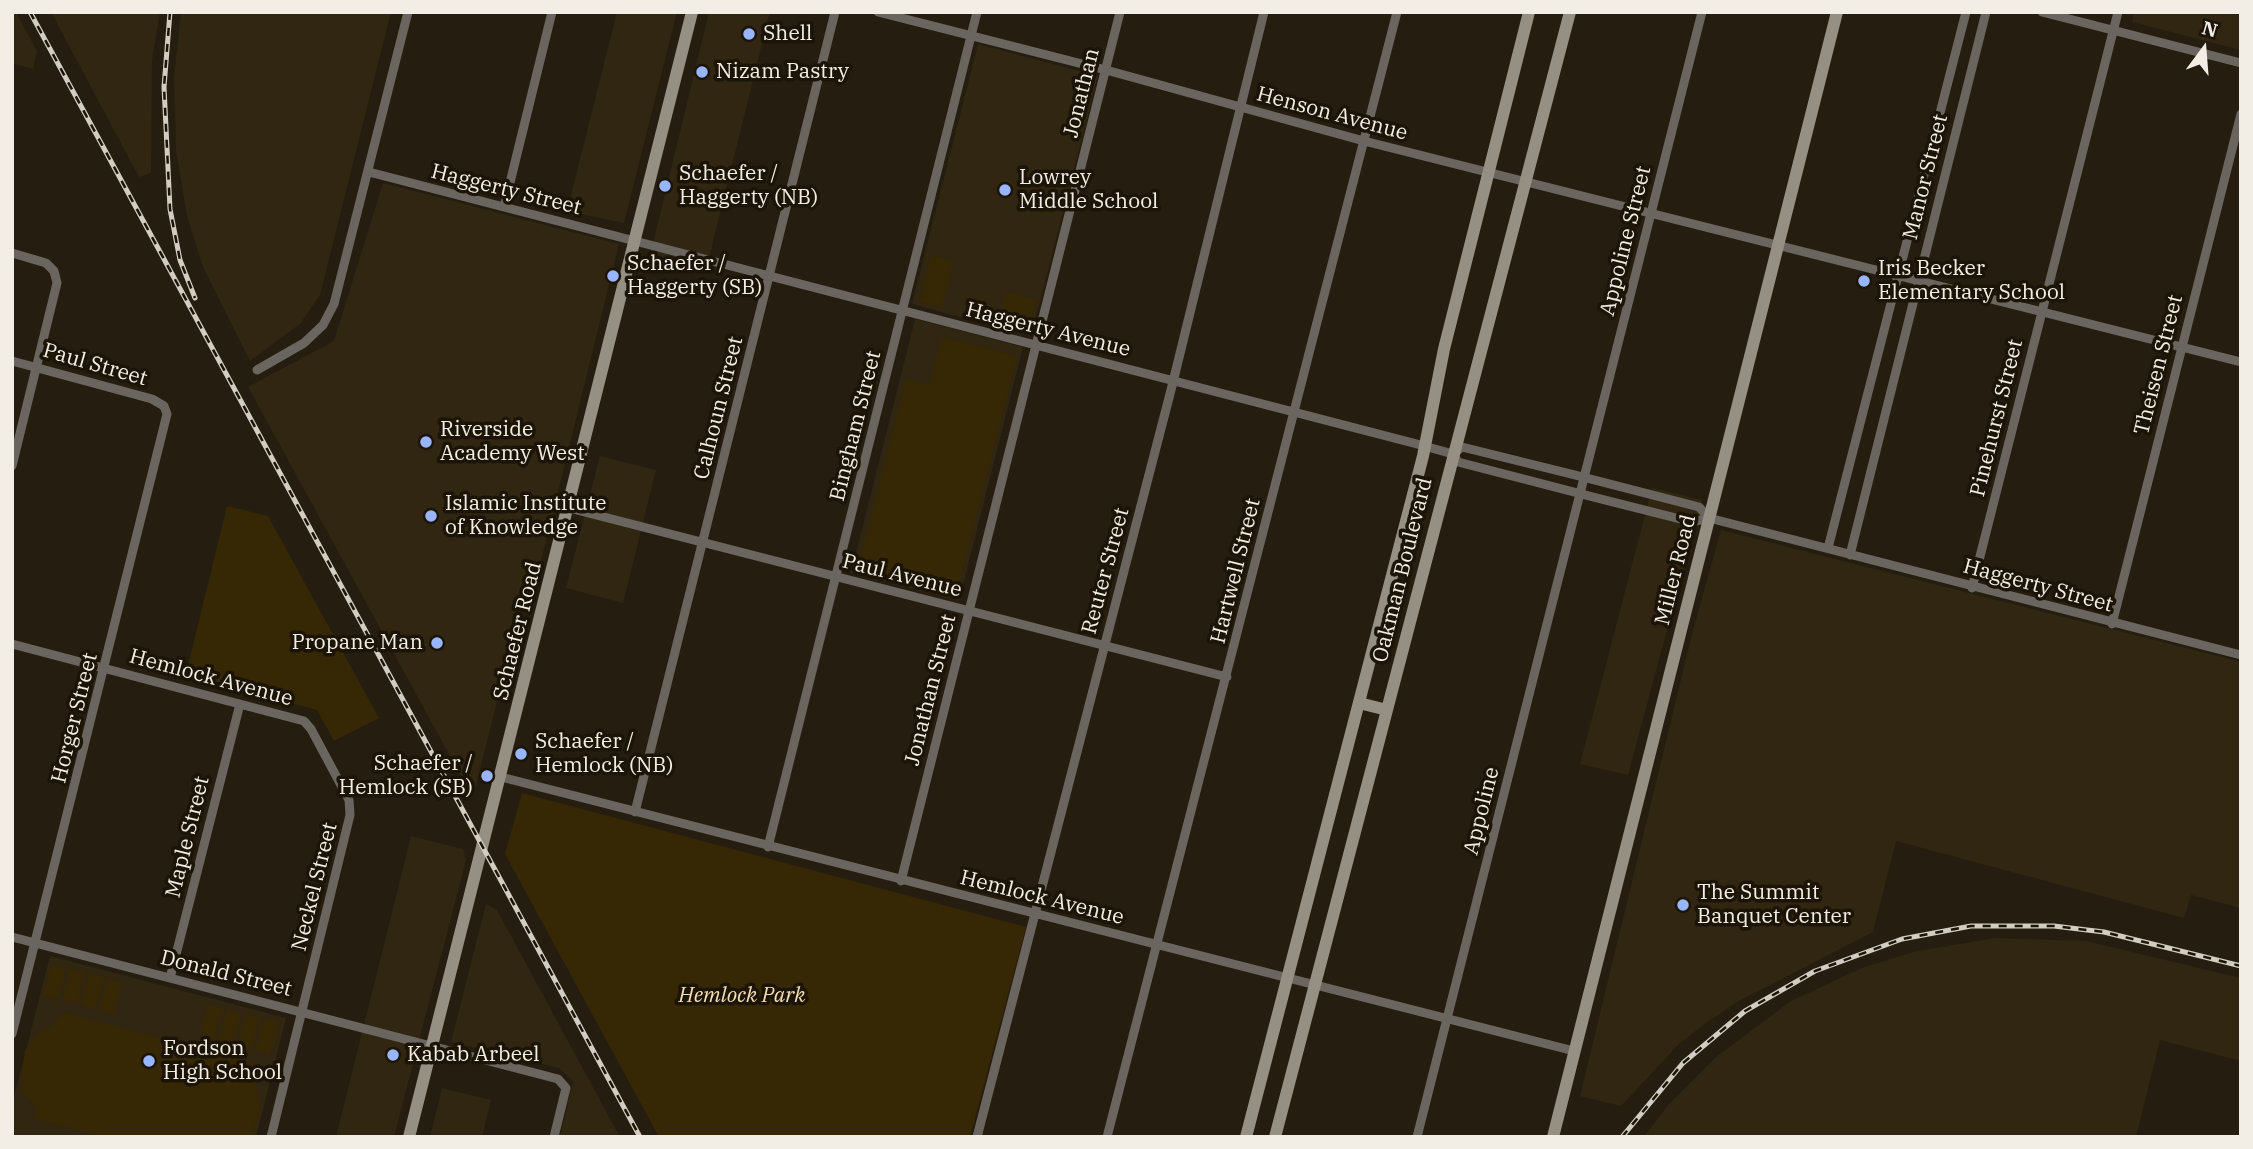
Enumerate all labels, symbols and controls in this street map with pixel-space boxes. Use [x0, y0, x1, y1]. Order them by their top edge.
north arrow [2169, 14, 2239, 84]
text: N [2199, 15, 2220, 42]
place label: Shell [763, 21, 812, 47]
marker: Shell [741, 26, 757, 42]
street label: Jonathan [1059, 46, 1105, 140]
place label: Nizam Pastry [716, 59, 849, 85]
marker: Nizam Pastry [694, 64, 710, 80]
street label: Henson Avenue [1254, 82, 1410, 146]
street label: Manor Street [1898, 112, 1954, 242]
street label: Haggerty Street [428, 159, 584, 221]
place label: Schaefer / Haggerty (NB) [679, 161, 818, 211]
street label: Appoline Street [1595, 164, 1657, 318]
place label: Lowrey Middle School [1019, 165, 1158, 215]
marker: Schaefer / Haggerty (NB) [657, 178, 673, 194]
marker: Lowrey Middle School [997, 182, 1013, 198]
place label: Schaefer / Haggerty (SB) [627, 251, 762, 301]
place label: Iris Becker Elementary School [1878, 256, 2065, 306]
marker: Schaefer / Haggerty (SB) [605, 268, 621, 284]
marker: Iris Becker Elementary School [1856, 273, 1872, 289]
street label: Theisen Street [2129, 292, 2189, 438]
street label: Haggerty Avenue [963, 297, 1133, 363]
street label: Calhoun Street [689, 334, 749, 482]
street label: Pinehurst Street [1965, 337, 2029, 499]
street label: Paul Street [40, 338, 150, 392]
street label: Bingham Street [825, 348, 887, 504]
place label: Riverside Academy West [440, 417, 585, 467]
marker: Riverside Academy West [418, 434, 434, 450]
street label: Oakman Boulevard [1368, 475, 1438, 665]
place label: Islamic Institute of Knowledge [445, 491, 607, 541]
street label: Hartwell Street [1206, 496, 1266, 646]
street label: Reuter Street [1077, 505, 1135, 637]
marker: Islamic Institute of Knowledge [423, 508, 439, 524]
street label: Miller Road [1650, 512, 1702, 628]
street label: Paul Avenue [840, 549, 964, 603]
street label: Haggerty Street [1960, 554, 2116, 618]
street label: Schaefer Road [489, 559, 547, 703]
street label: Jonathan Street [900, 612, 962, 768]
place label: Propane Man [292, 630, 423, 656]
marker: Propane Man [429, 635, 445, 651]
street label: Hemlock Avenue [127, 644, 295, 712]
street label: Horger Street [47, 650, 103, 786]
place label: Schaefer / Hemlock (NB) [535, 729, 673, 779]
marker: Schaefer / Hemlock (NB) [513, 746, 529, 762]
place label: Schaefer / Hemlock (SB) [339, 751, 473, 801]
street label: Appoline [1459, 764, 1505, 858]
marker: Schaefer / Hemlock (SB) [479, 768, 495, 784]
street label: Maple Street [161, 774, 215, 900]
street label: Neckel Street [287, 820, 343, 954]
street label: Hemlock Avenue [957, 865, 1127, 931]
place label: The Summit Banquet Center [1697, 880, 1851, 930]
marker: The Summit Banquet Center [1675, 897, 1691, 913]
street label: Donald Street [158, 946, 294, 1002]
park label: Hemlock Park [679, 983, 805, 1009]
place label: Fordson High School [163, 1036, 282, 1086]
place label: Kabab Arbeel [407, 1042, 540, 1068]
marker: Kabab Arbeel [385, 1047, 401, 1063]
marker: Fordson High School [141, 1053, 157, 1069]

